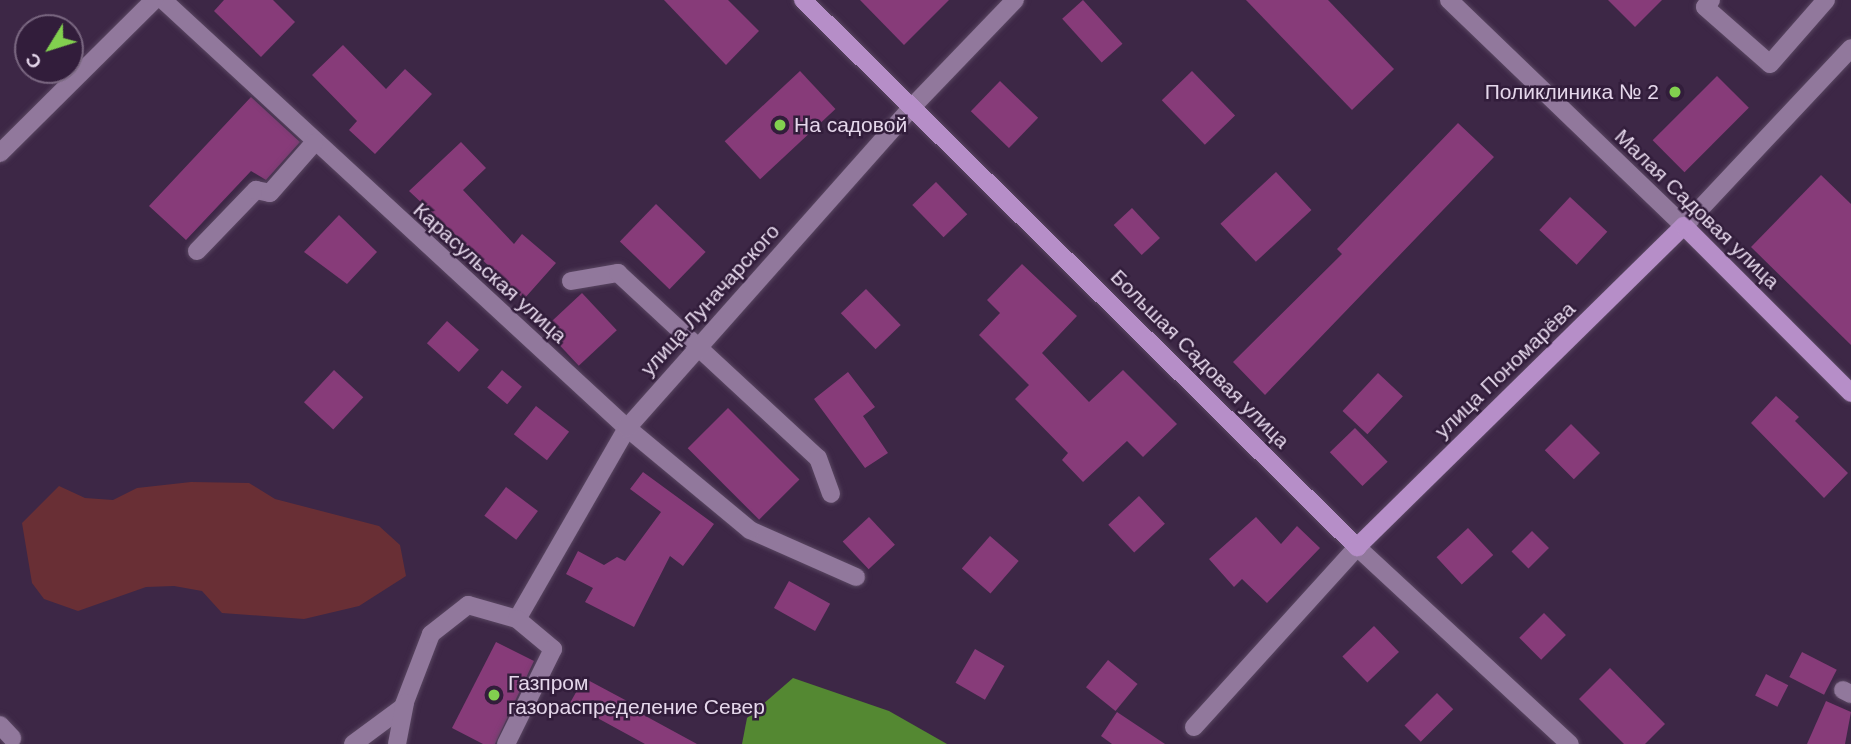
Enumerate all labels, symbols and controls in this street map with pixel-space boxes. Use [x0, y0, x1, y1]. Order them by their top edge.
north arrow [14, 14, 84, 84]
text: С [21, 49, 46, 73]
place label: Поликлиника № 2 [1485, 79, 1659, 105]
marker: Поликлиника № 2 [1665, 82, 1685, 102]
place label: На садовой [794, 112, 907, 138]
marker: На садовой [772, 117, 788, 133]
street label: Малая Садовая улица [1609, 124, 1785, 294]
street label: Карасульская улица [408, 197, 572, 349]
street label: улица Луначарского [635, 219, 785, 381]
street label: Большая Садовая улица [1105, 264, 1295, 454]
street label: улица Пономарёва [1429, 296, 1581, 444]
place label: Газпром газораспределение Север [508, 670, 765, 720]
marker: Газпром газораспределение Север [486, 687, 502, 703]

